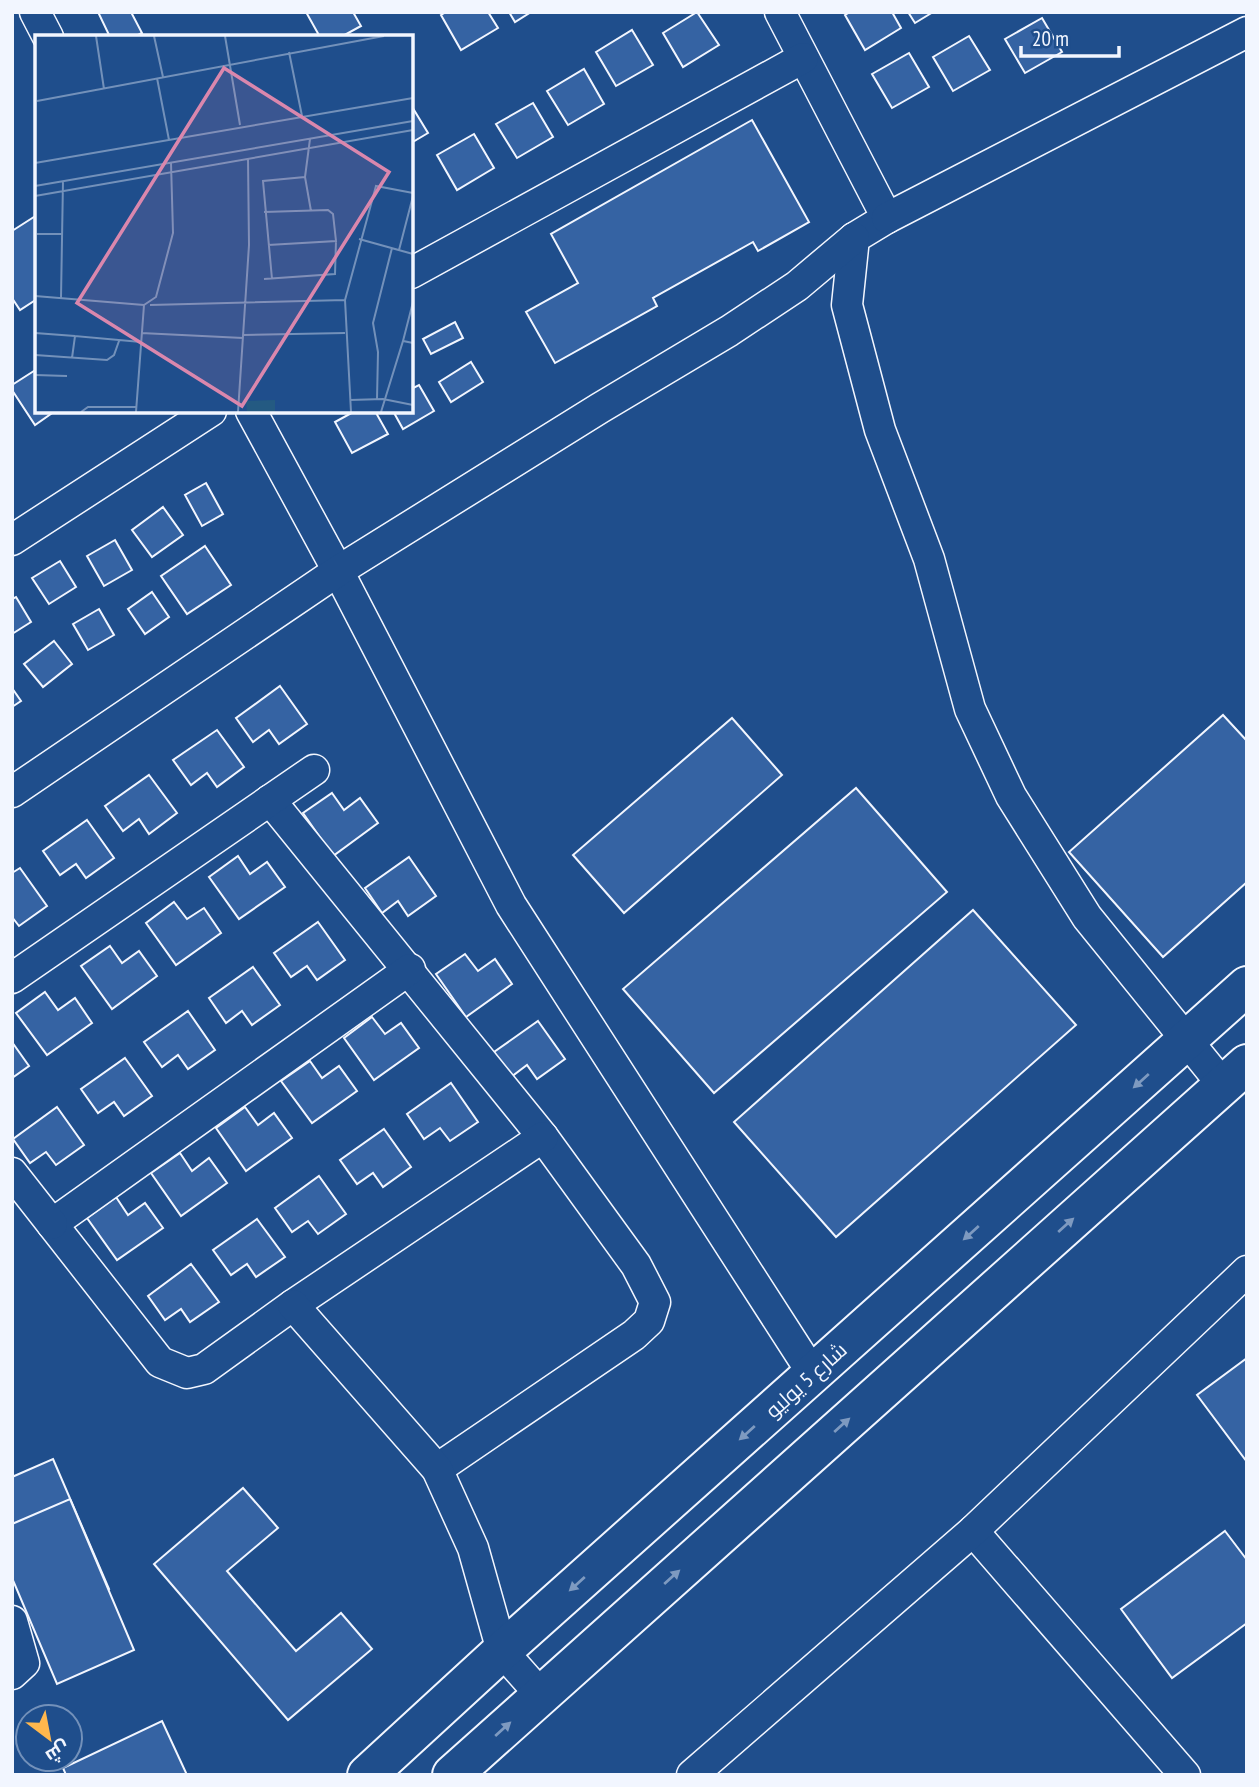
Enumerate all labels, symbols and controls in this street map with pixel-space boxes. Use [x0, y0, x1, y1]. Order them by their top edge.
scale bar [1021, 14, 1119, 58]
text: 20 m [1032, 25, 1069, 52]
inset map [35, 35, 413, 413]
one-way arrow [1132, 1073, 1150, 1089]
one-way arrow [1057, 1217, 1074, 1233]
one-way arrow [963, 1224, 980, 1240]
street label: شارع 5 يوليو [759, 1336, 853, 1425]
one-way arrow [833, 1418, 850, 1434]
one-way arrow [738, 1425, 756, 1441]
one-way arrow [664, 1570, 681, 1586]
one-way arrow [568, 1576, 586, 1592]
north arrow [14, 1703, 84, 1773]
one-way arrow [494, 1721, 512, 1737]
text: ش [41, 1736, 75, 1769]

